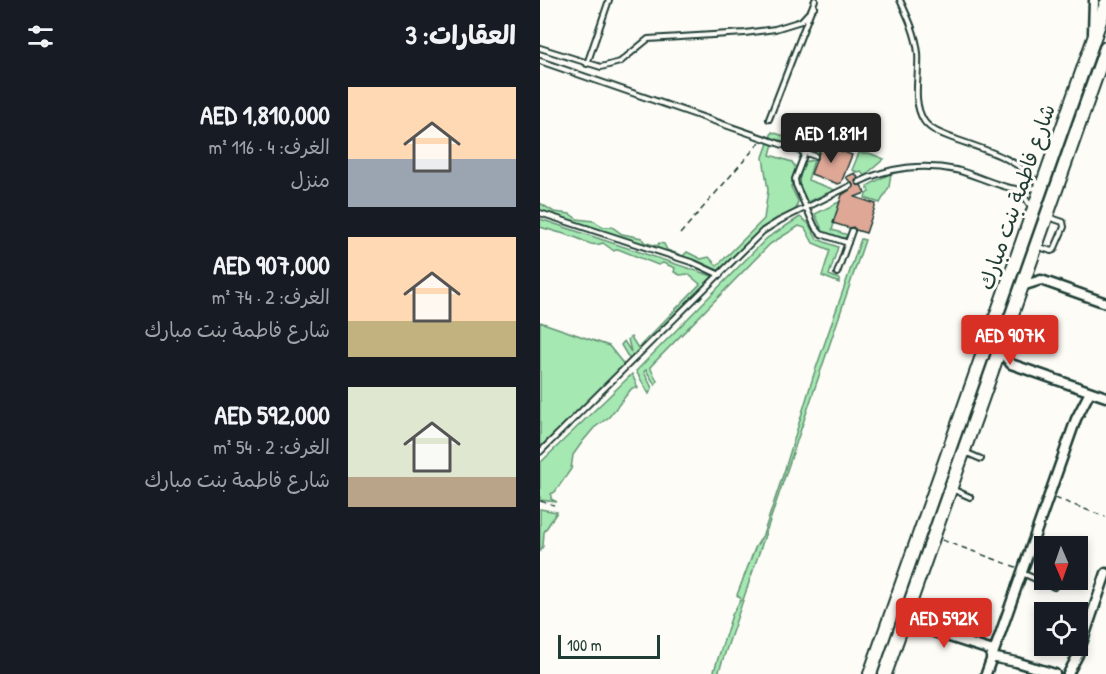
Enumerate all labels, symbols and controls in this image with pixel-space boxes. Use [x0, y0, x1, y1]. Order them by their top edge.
text: العقارات: 3 [405, 17, 516, 52]
icon: filters [24, 20, 57, 53]
text: AED 1,810,000 [200, 97, 330, 132]
street label: شارع فاطمة بنت مبارك [971, 100, 1063, 294]
icon: home [396, 111, 468, 183]
pin: AED 1.81M [762, 113, 900, 164]
text: AED 1.81M [795, 119, 867, 146]
text: الغرف: 4 · 116 m² [209, 133, 330, 160]
text: منزل [291, 166, 330, 193]
text: AED 907,000 [213, 247, 330, 282]
icon: home [396, 261, 468, 333]
text: الغرف: 2 · 74 m² [212, 283, 330, 310]
pin: AED 907K [948, 315, 1072, 366]
text: شارع فاطمة بنت مبارك [145, 316, 330, 343]
text: AED 907K [975, 321, 1045, 348]
text: AED 592,000 [215, 397, 330, 432]
icon: home [396, 411, 468, 483]
text: الغرف: 2 · 54 m² [213, 433, 330, 460]
text: شارع فاطمة بنت مبارك [145, 466, 330, 493]
north arrow [1034, 536, 1088, 590]
map controls [1034, 536, 1088, 656]
pin: AED 592K [882, 598, 1006, 649]
button: locate [1034, 602, 1088, 656]
text: AED 592K [910, 604, 978, 631]
scale bar [558, 632, 660, 660]
text: 100 m [567, 634, 602, 656]

